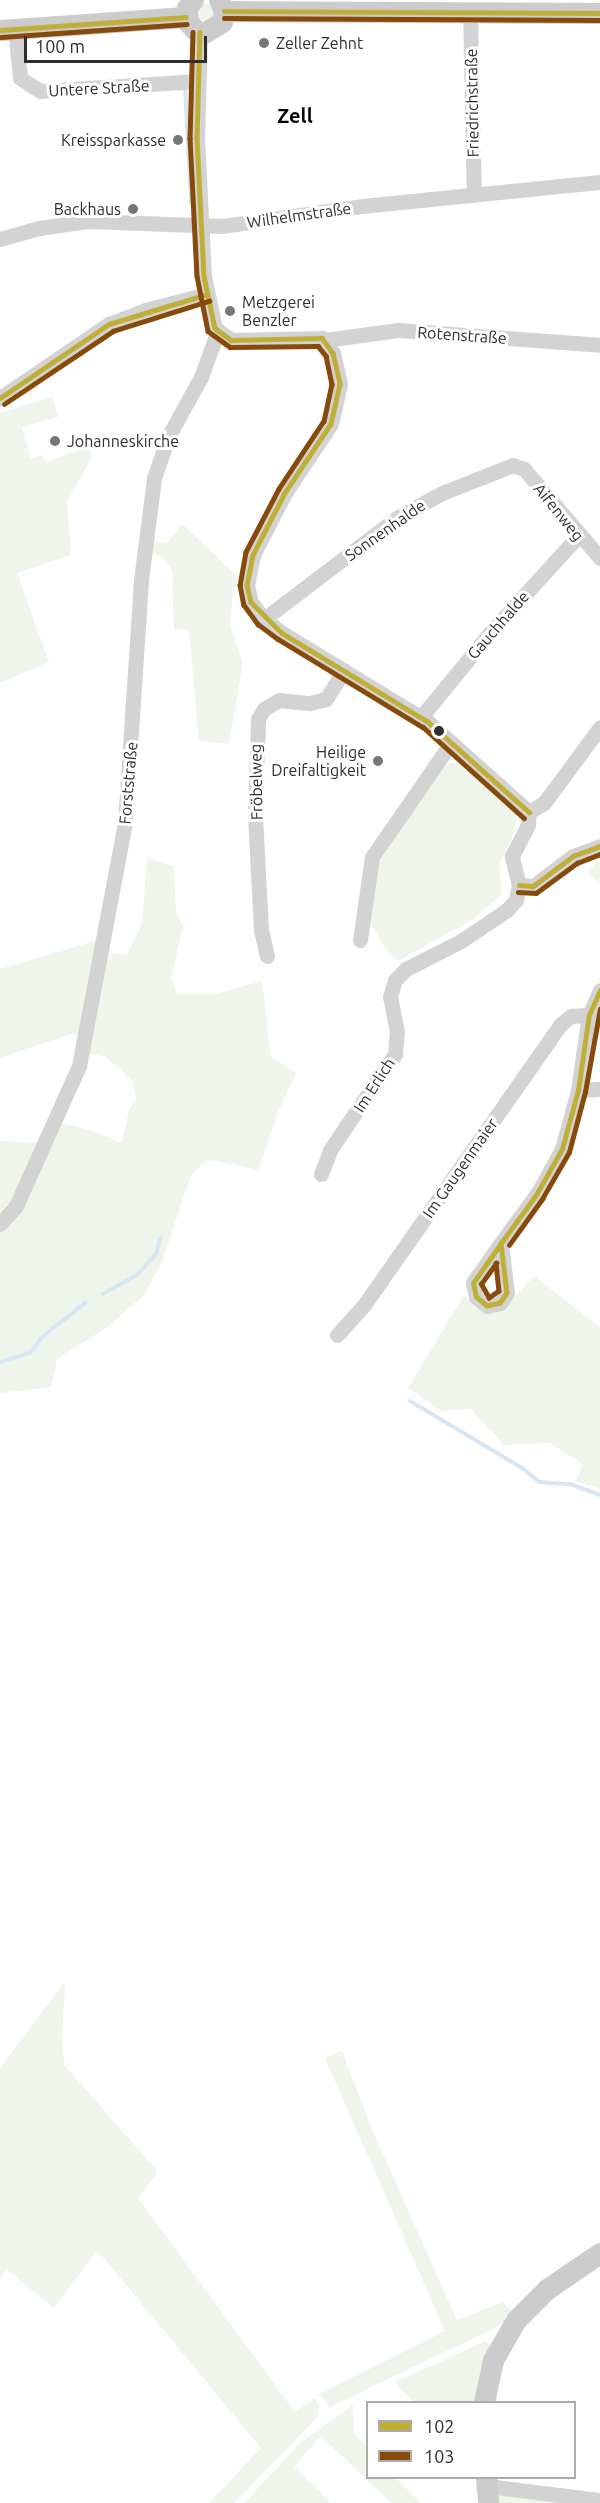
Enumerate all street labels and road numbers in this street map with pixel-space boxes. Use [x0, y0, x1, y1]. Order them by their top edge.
street label: Friedrichstraße [461, 48, 483, 158]
street label: Untere Straße [48, 76, 150, 100]
street label: Wilhelmstraße [246, 198, 352, 232]
street label: Rotenstraße [417, 322, 507, 348]
street label: Aifenweg [530, 479, 588, 545]
street label: Sonnenhalde [341, 495, 429, 565]
street label: Gauchhalde [463, 587, 533, 663]
street label: Forststraße [115, 741, 141, 825]
street label: Fröbelweg [246, 744, 266, 820]
street label: Im Erlich [349, 1054, 399, 1116]
street label: Im Gaugenmaier [418, 1114, 502, 1222]

